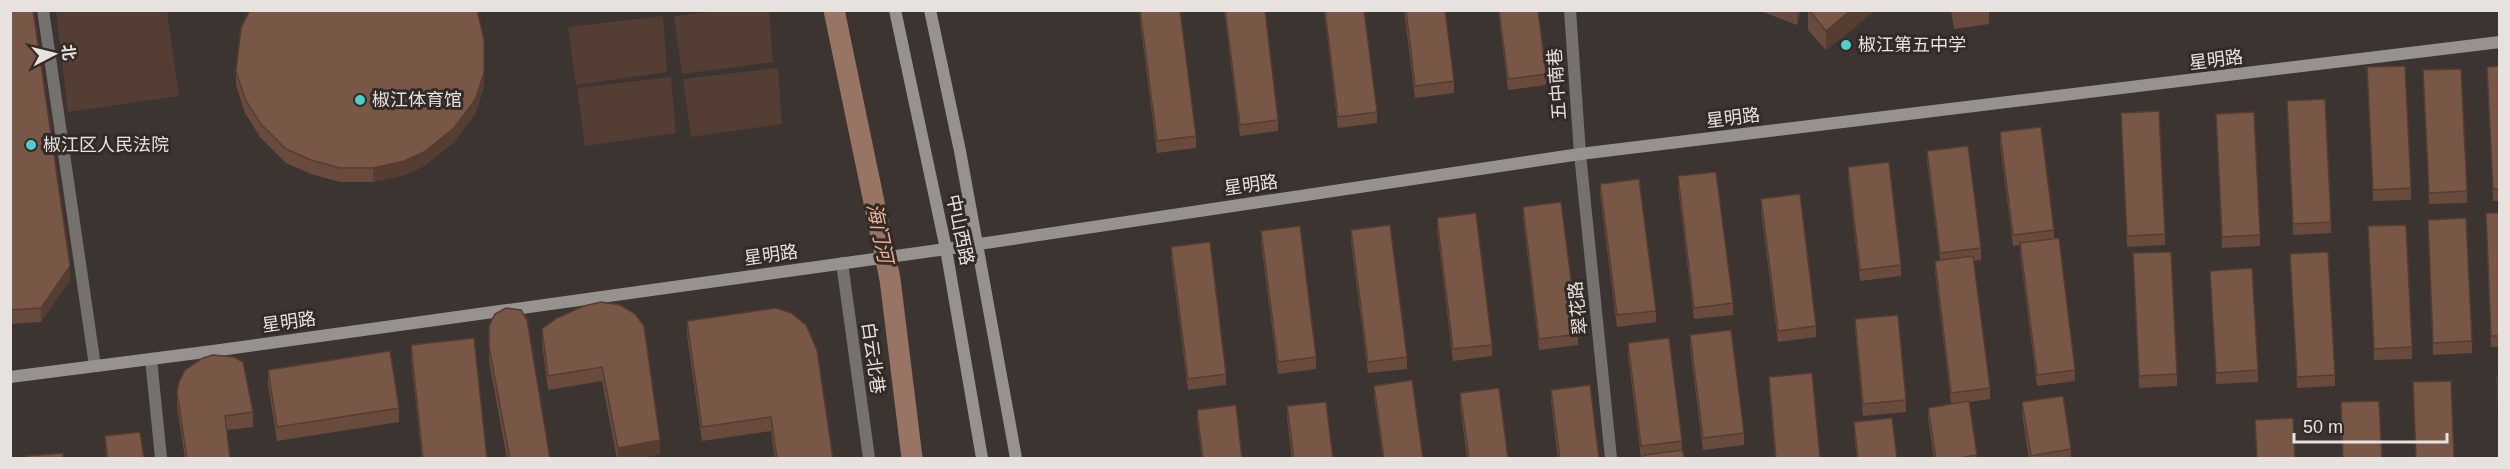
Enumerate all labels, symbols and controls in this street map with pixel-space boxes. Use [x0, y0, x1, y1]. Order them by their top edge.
north arrow [24, 24, 84, 84]
place label: 椒江第五中学 [1858, 35, 1966, 55]
marker: 椒江第五中学 [1839, 38, 1853, 52]
text: 北 [59, 43, 78, 61]
street label: 五中南巷 [1545, 47, 1569, 121]
street label: 星明路 [2188, 47, 2244, 73]
place label: 椒江体育馆 [372, 90, 462, 110]
marker: 椒江体育馆 [353, 93, 367, 107]
street label: 星明路 [1705, 105, 1761, 131]
place label: 椒江区人民法院 [43, 135, 169, 155]
marker: 椒江区人民法院 [24, 138, 38, 152]
street label: 星明路 [1223, 171, 1279, 199]
street label: 中山西路 [943, 193, 977, 267]
water label: 海门河 [863, 201, 898, 269]
street label: 星明路 [743, 241, 799, 269]
street label: 翠花路 [1565, 280, 1591, 336]
street label: 星明路 [261, 308, 317, 336]
street label: 白云北巷 [858, 321, 888, 395]
scale bar [2294, 406, 2447, 444]
text: 50 m [2303, 417, 2343, 437]

